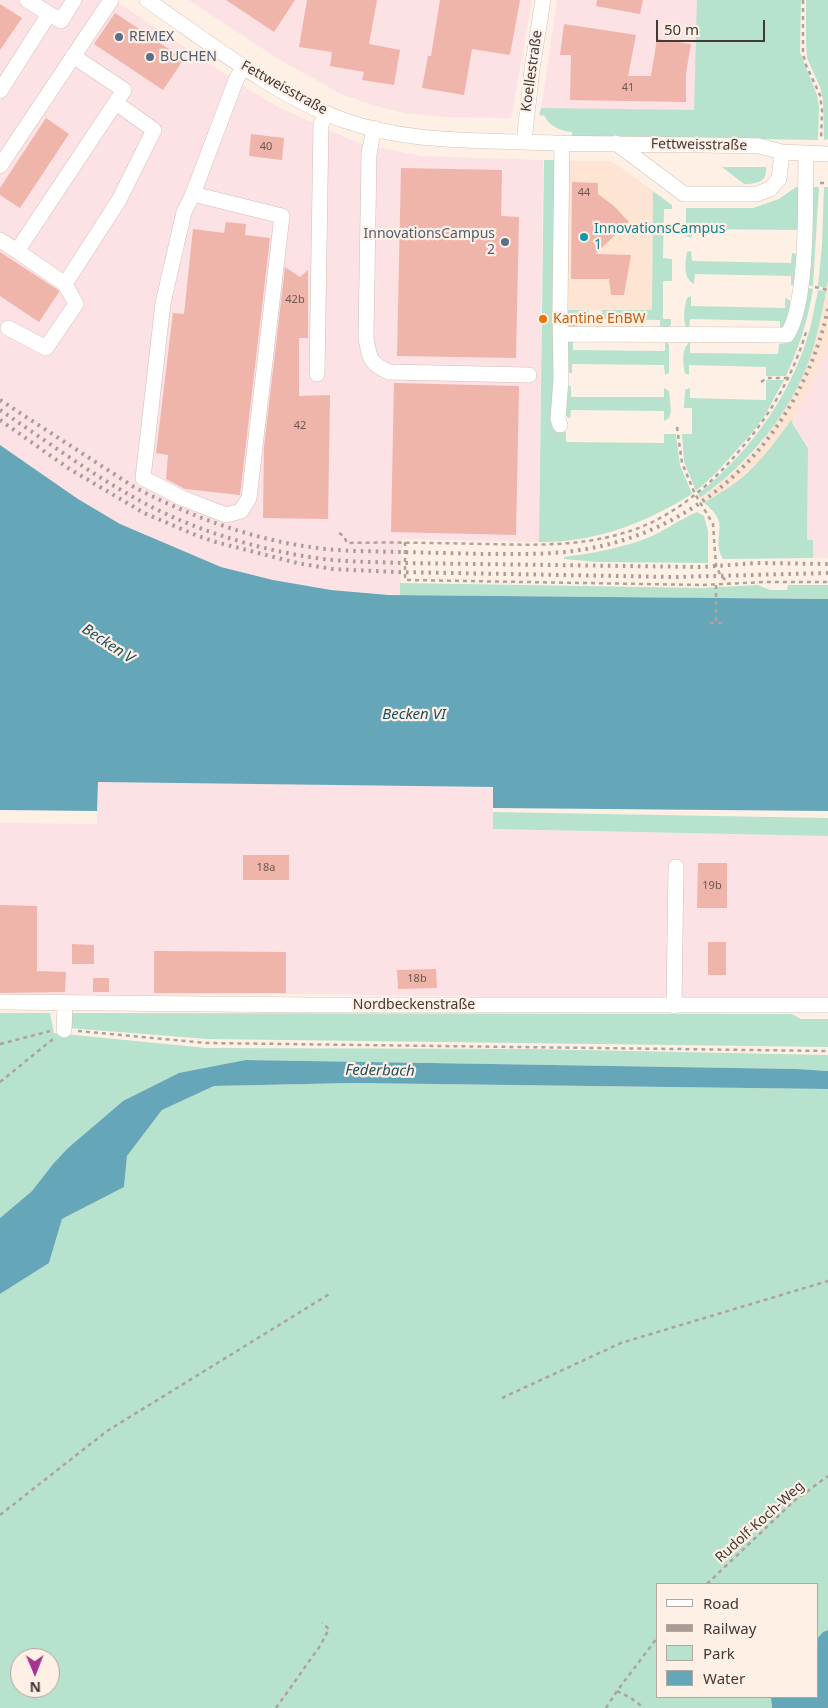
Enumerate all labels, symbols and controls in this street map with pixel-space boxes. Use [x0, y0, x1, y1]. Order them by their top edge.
scale bar [658, 10, 767, 42]
text: 50 m [664, 19, 699, 39]
place label: REMEX [129, 29, 174, 45]
street label: Koellestraße [518, 29, 546, 113]
marker: REMEX [113, 31, 125, 43]
place label: BUCHEN [160, 49, 217, 65]
marker: BUCHEN [144, 51, 156, 63]
street label: Fettweisstraße [238, 57, 330, 119]
house number: 41 [622, 81, 634, 95]
street label: Fettweisstraße [651, 136, 747, 154]
house number: 40 [260, 140, 272, 154]
house number: 44 [578, 186, 590, 200]
place label: InnovationsCampus 1 [594, 221, 725, 253]
place label: InnovationsCampus 2 [364, 226, 495, 258]
marker: InnovationsCampus 1 [578, 231, 590, 243]
marker: InnovationsCampus 2 [499, 236, 511, 248]
house number: 42b [285, 293, 305, 307]
place label: Kantine EnBW [553, 311, 646, 327]
marker: Kantine EnBW [537, 313, 549, 325]
house number: 42 [294, 419, 306, 433]
water label: Becken V [78, 620, 138, 668]
water label: Becken VI [382, 706, 446, 724]
house number: 18a [257, 861, 275, 875]
house number: 19b [702, 879, 722, 893]
house number: 18b [407, 972, 427, 986]
street label: Nordbeckenstraße [353, 997, 475, 1013]
water label: Federbach [345, 1061, 415, 1081]
street label: Rudolf-Koch-Weg [712, 1478, 808, 1566]
legend [656, 1583, 818, 1698]
text: Road [703, 1593, 739, 1613]
text: Railway [703, 1618, 756, 1638]
text: Park [703, 1643, 735, 1663]
north arrow [10, 1648, 60, 1698]
text: Water [703, 1668, 745, 1688]
text: N [29, 1678, 41, 1697]

